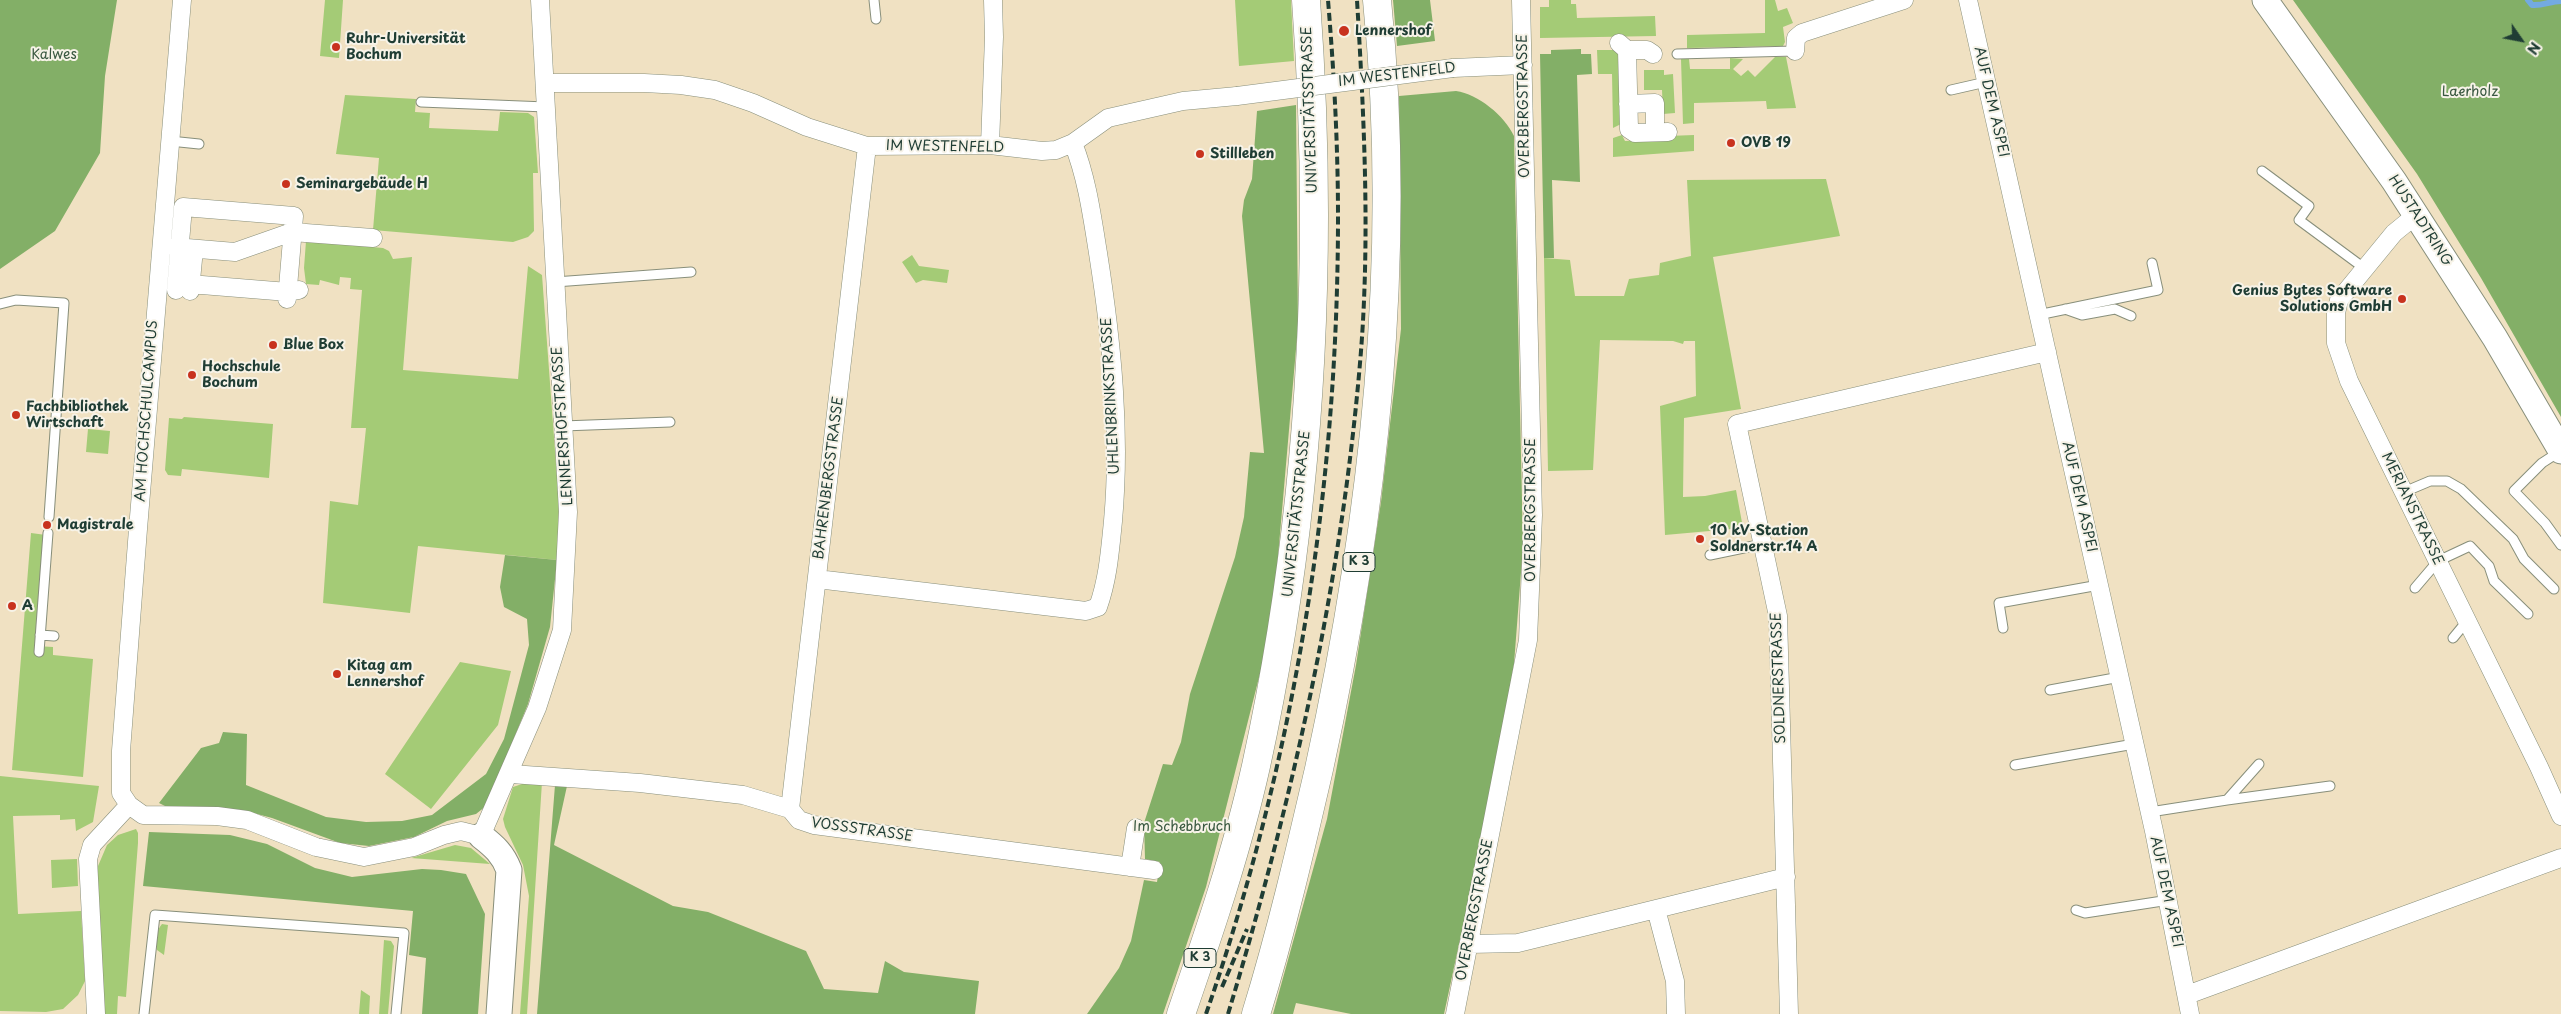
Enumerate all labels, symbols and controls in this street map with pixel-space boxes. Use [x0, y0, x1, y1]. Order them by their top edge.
north arrow [2496, 15, 2546, 65]
place label: Lennershof [1355, 23, 1432, 39]
marker: Lennershof [1337, 24, 1351, 38]
street label: UNIVERSITÄTSSTRASSE [1299, 26, 1321, 194]
place label: Ruhr-Universität Bochum [346, 31, 466, 64]
street label: OVERBERGSTRASSE [1514, 34, 1534, 178]
text: N [2522, 38, 2546, 59]
marker: Ruhr-Universität Bochum [330, 41, 342, 53]
street label: AUF DEM ASPEI [1970, 45, 2012, 159]
park label: Kalwes [31, 47, 77, 63]
street label: IM WESTENFELD [1337, 59, 1457, 91]
park label: Laerholz [2442, 84, 2498, 100]
place label: OVB 19 [1741, 135, 1791, 151]
marker: OVB 19 [1725, 137, 1737, 149]
street label: IM WESTENFELD [886, 138, 1004, 156]
place label: Stillleben [1210, 146, 1274, 162]
marker: Stillleben [1194, 148, 1206, 160]
street label: HUSTADTRING [2384, 172, 2456, 270]
place label: Seminargebäude H [296, 176, 428, 192]
marker: Seminargebäude H [280, 178, 292, 190]
place label: Genius Bytes Software Solutions GmbH [2232, 283, 2392, 316]
marker: Genius Bytes Software Solutions GmbH [2396, 293, 2408, 305]
street label: UHLENBRINKSTRASSE [1098, 317, 1124, 475]
street label: AM HOCHSCHULCAMPUS [132, 320, 162, 502]
place label: Blue Box [283, 337, 344, 353]
marker: Blue Box [267, 339, 279, 351]
street label: LENNERSHOFSTRASSE [549, 346, 577, 506]
place label: Hochschule Bochum [202, 359, 281, 392]
marker: Hochschule Bochum [186, 369, 198, 381]
street label: BAHRENBERGSTRASSE [811, 395, 847, 561]
place label: Fachbibliothek Wirtschaft [26, 399, 129, 432]
marker: Fachbibliothek Wirtschaft [10, 409, 22, 421]
street label: UNIVERSITÄTSSTRASSE [1280, 430, 1314, 598]
street label: OVERBERGSTRASSE [1523, 438, 1539, 582]
street label: AUF DEM ASPEI [2058, 440, 2100, 554]
street label: MERIANSTRASSE [2377, 450, 2447, 568]
place label: Magistrale [57, 517, 134, 533]
marker: Magistrale [41, 519, 53, 531]
place label: 10 kV-Station Soldnerstr.14 A [1710, 523, 1818, 556]
marker: 10 kV-Station Soldnerstr.14 A [1694, 533, 1706, 545]
road number: K 3 [1343, 552, 1375, 572]
place label: A [22, 598, 33, 614]
marker: A [6, 600, 18, 612]
street label: SOLDNERSTRASSE [1768, 612, 1790, 744]
place label: Kitag am Lennershof [347, 658, 424, 690]
marker: Kitag am Lennershof [331, 668, 343, 680]
street label: VOSSSTRASSE [810, 815, 914, 845]
park label: Im Schebbruch [1133, 819, 1231, 835]
street label: AUF DEM ASPEI [2146, 835, 2186, 949]
street label: OVERBERGSTRASSE [1453, 838, 1497, 982]
road number: K 3 [1184, 948, 1216, 968]

